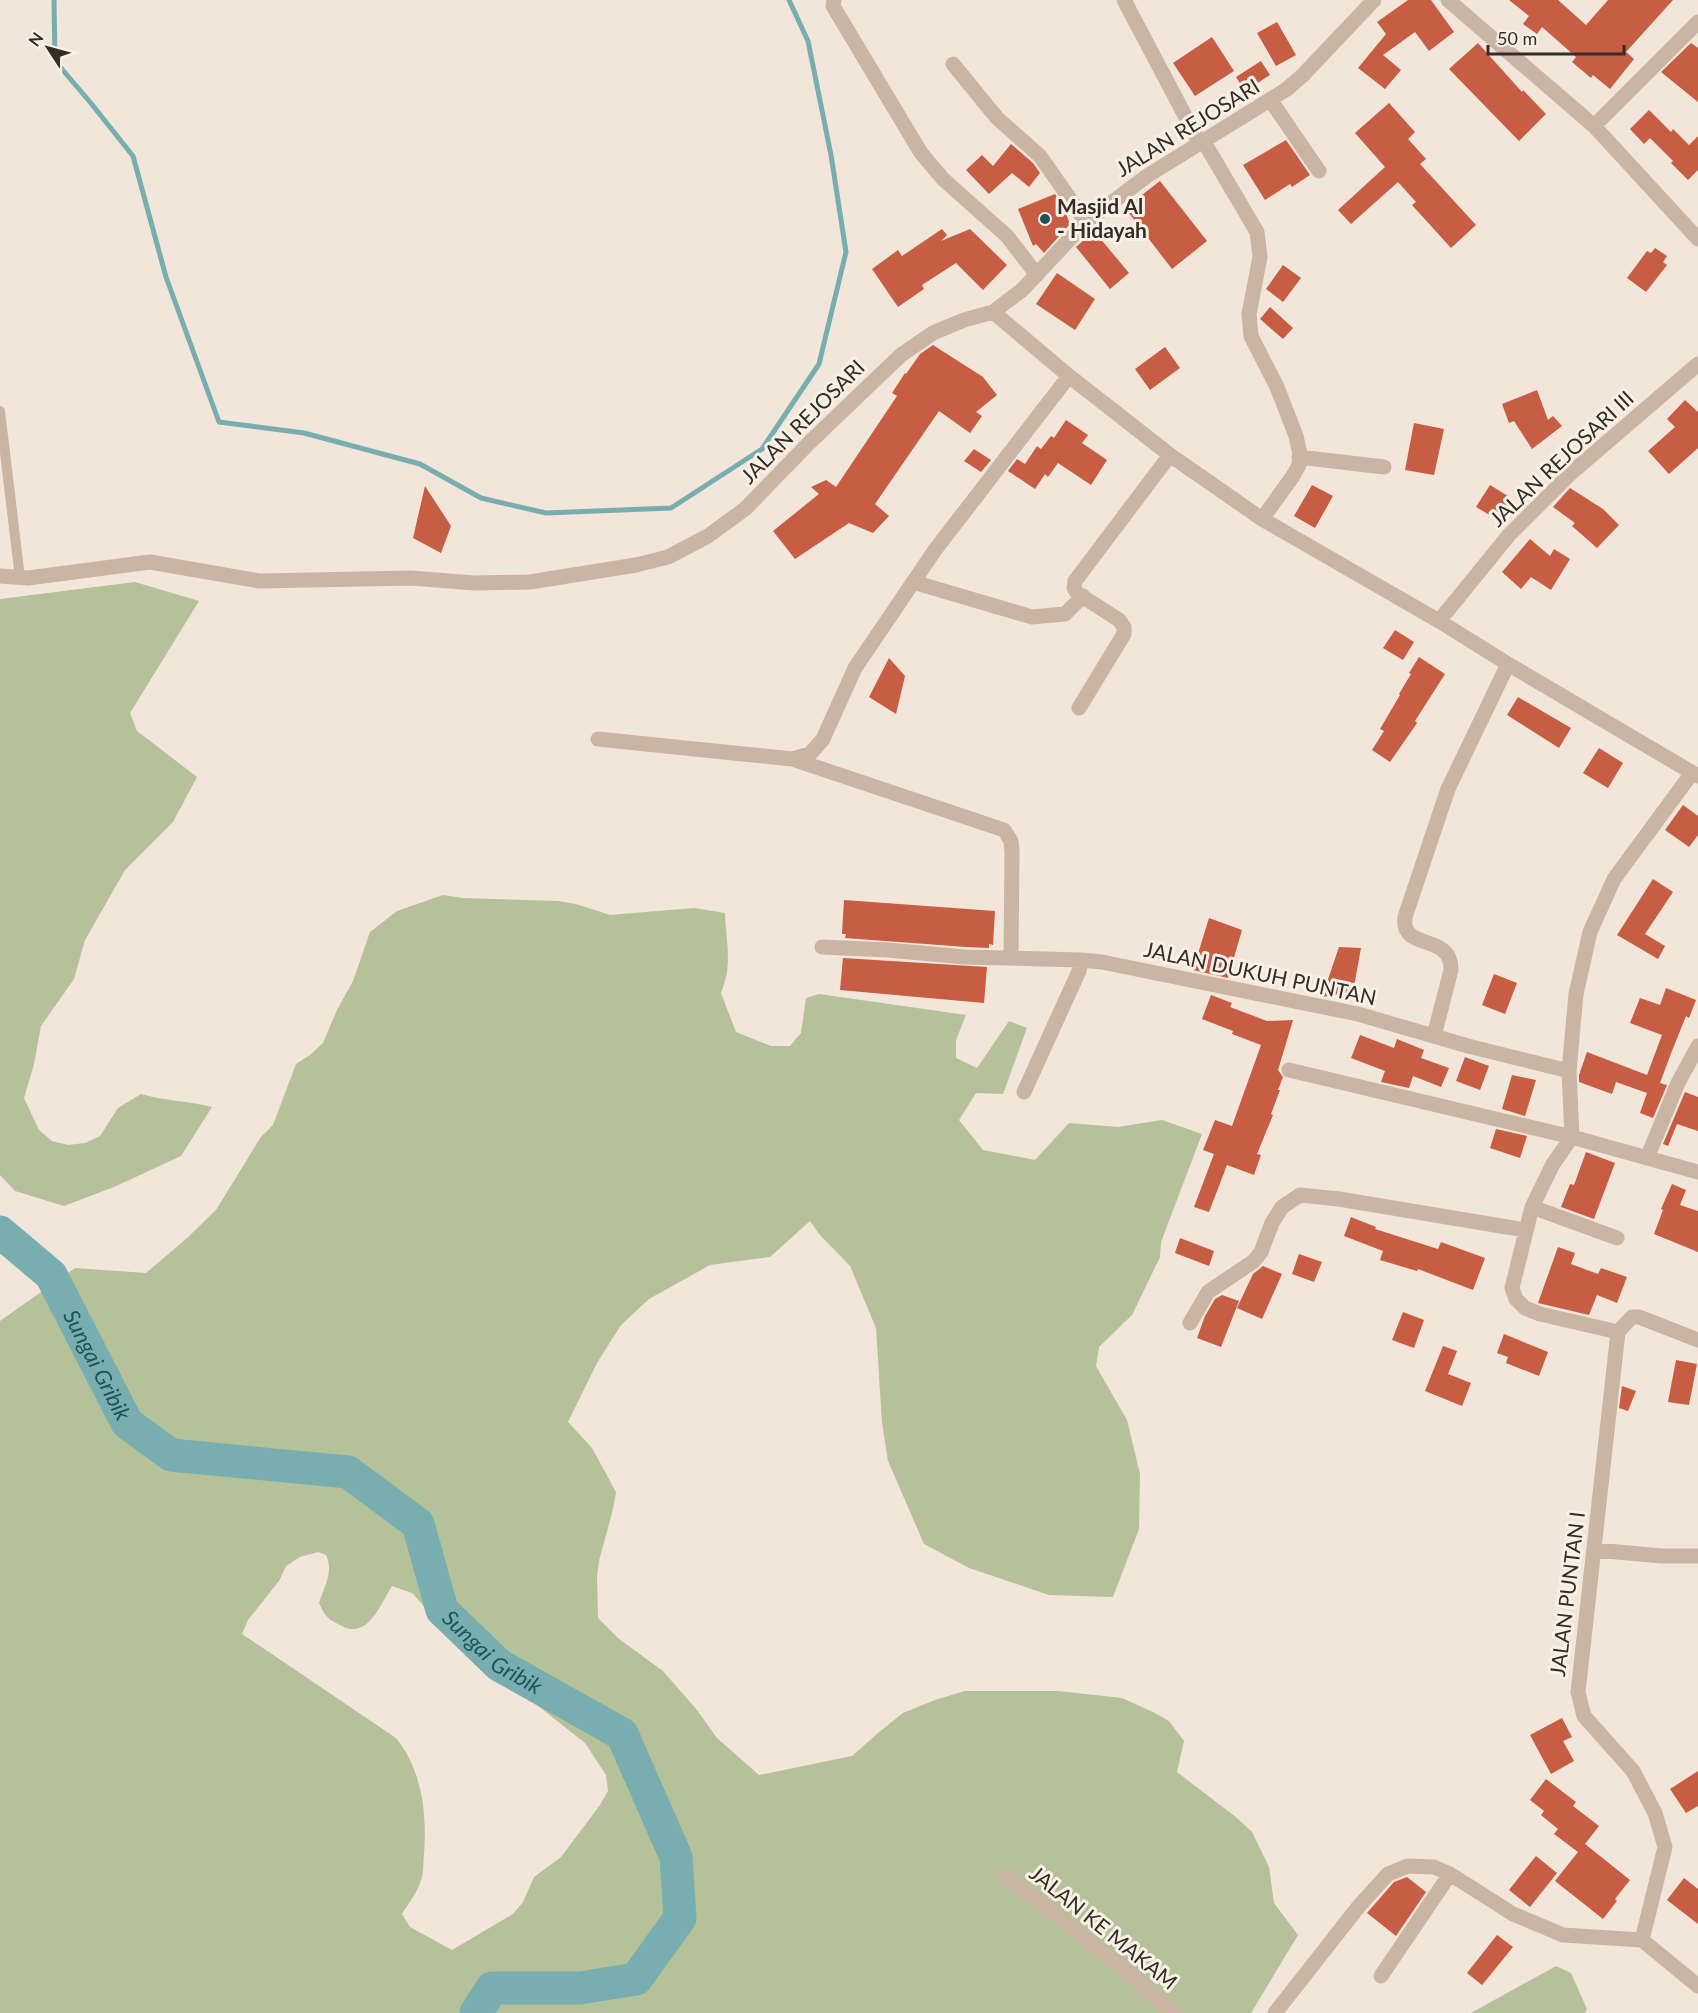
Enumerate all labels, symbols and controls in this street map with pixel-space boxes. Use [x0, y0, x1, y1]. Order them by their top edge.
north arrow [18, 18, 78, 78]
scale bar [1488, 18, 1624, 56]
text: 50 m [1497, 27, 1537, 49]
text: N [24, 28, 47, 49]
street label: JALAN REJOSARI [1111, 73, 1264, 181]
place label: Masjid Al - Hidayah [1057, 193, 1147, 242]
marker: Masjid Al - Hidayah [1038, 212, 1052, 226]
street label: JALAN REJOSARI [735, 354, 869, 488]
street label: JALAN REJOSARI III [1484, 385, 1638, 531]
street label: JALAN DUKUH PUNTAN [1142, 936, 1379, 1009]
water label: Sungai Gribik [58, 1305, 138, 1425]
street label: JALAN PUNTAN I [1544, 1510, 1589, 1678]
water label: Sungai Gribik [437, 1604, 548, 1700]
street label: JALAN KE MAKAM [1025, 1860, 1183, 1994]

